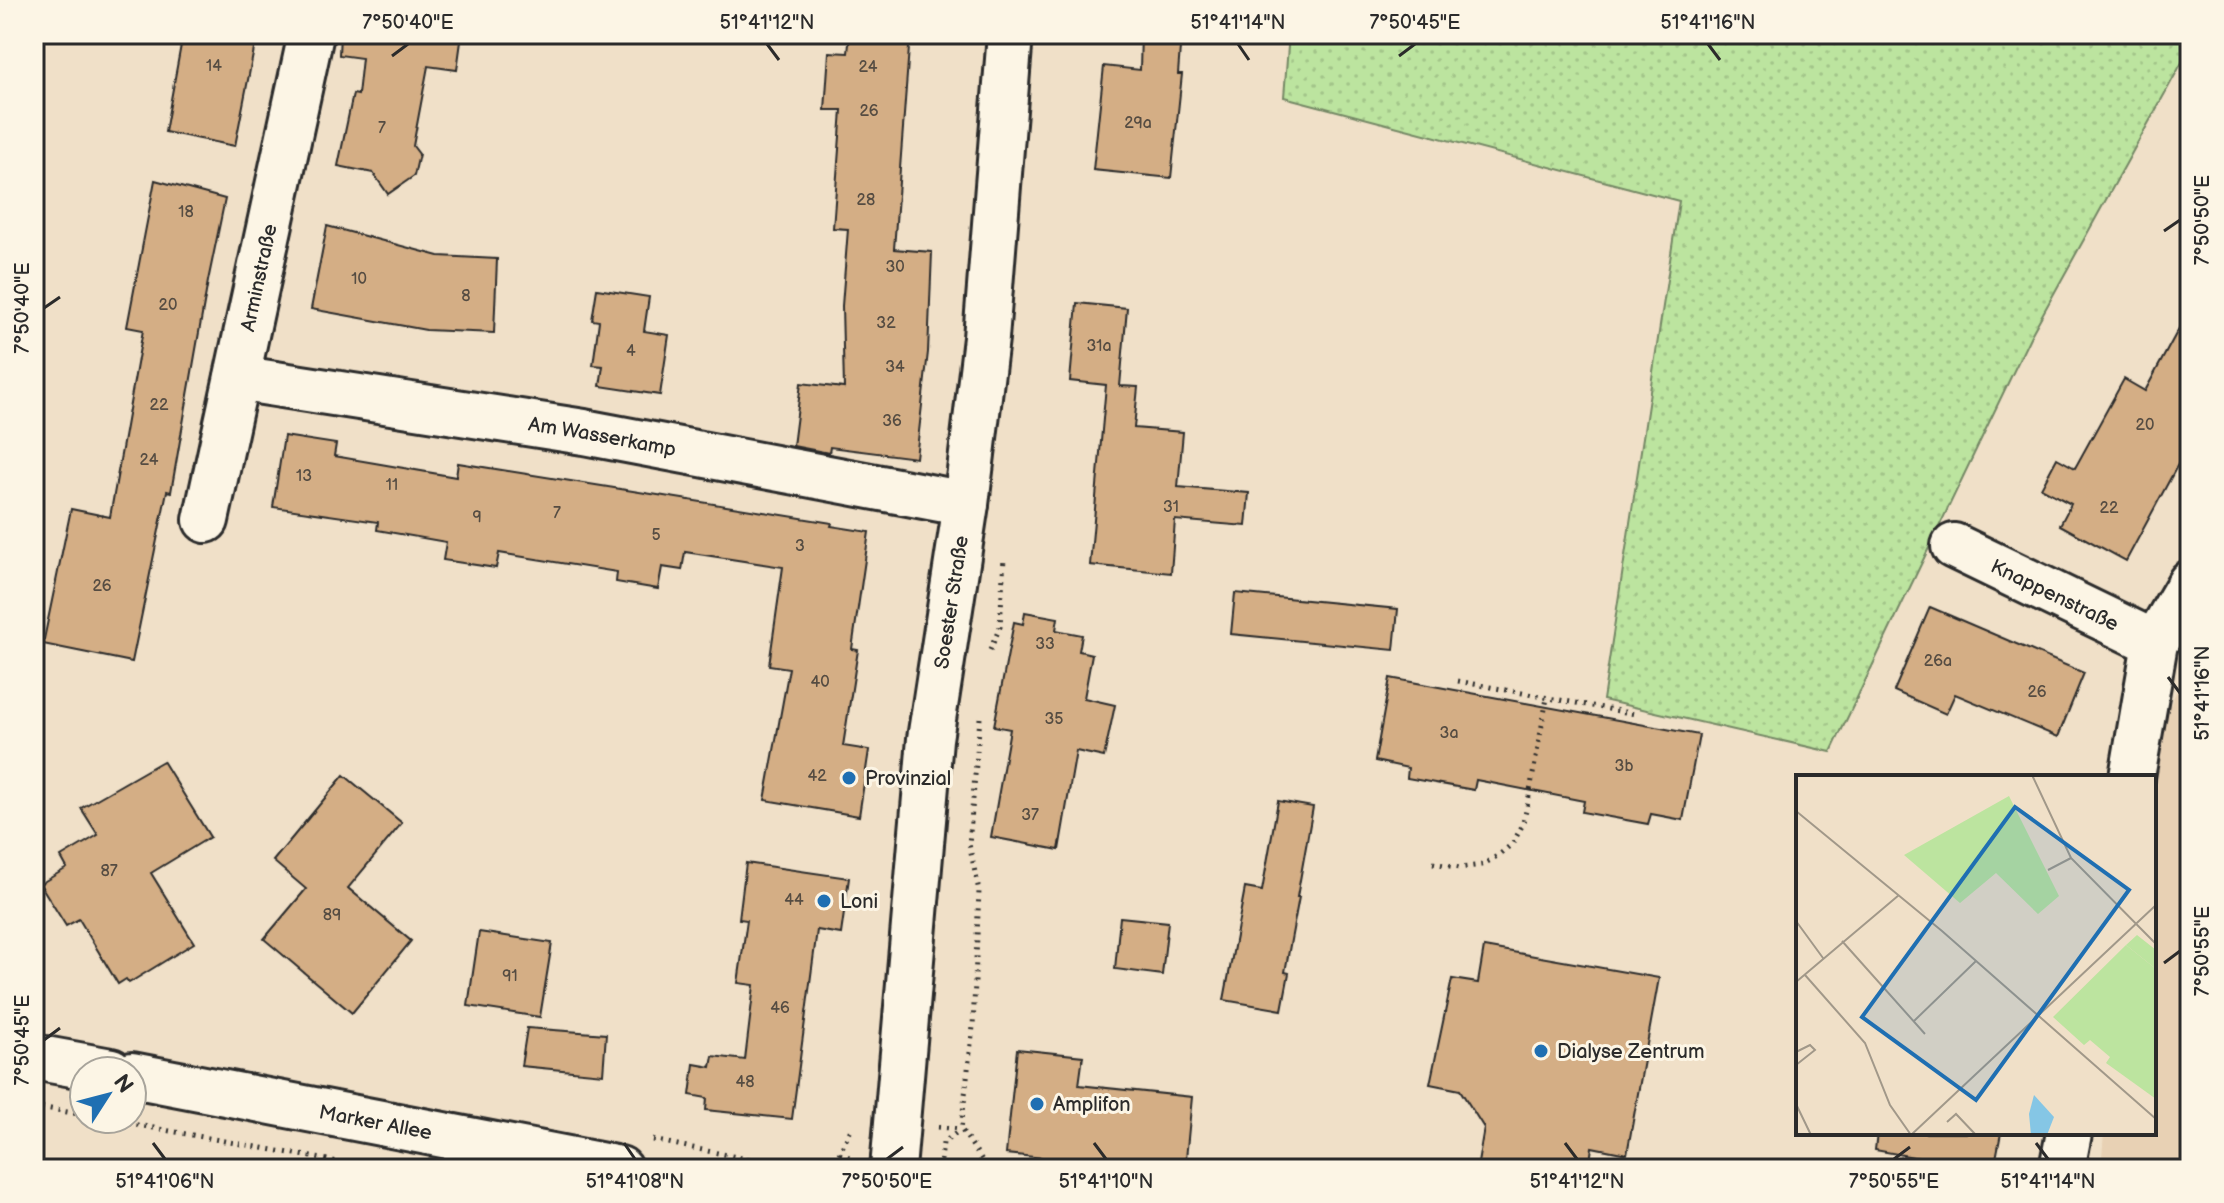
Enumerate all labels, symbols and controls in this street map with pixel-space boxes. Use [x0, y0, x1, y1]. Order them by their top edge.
text: 7°50'40"E [362, 11, 454, 35]
text: 51°41'12"N [720, 11, 814, 35]
text: 51°41'14"N [1190, 11, 1286, 35]
text: 7°50'45"E [1369, 11, 1461, 35]
text: 51°41'16"N [1660, 11, 1756, 35]
house number: 14 [206, 57, 222, 76]
house number: 24 [859, 58, 878, 77]
house number: 26 [859, 102, 879, 121]
house number: 29a [1124, 114, 1152, 133]
house number: 7 [378, 119, 386, 138]
text: 7°50'50"E [2191, 175, 2215, 265]
house number: 28 [857, 191, 875, 210]
house number: 18 [178, 203, 194, 222]
street label: Arminstraße [236, 222, 283, 334]
house number: 30 [885, 258, 905, 277]
text: 7°50'40"E [11, 262, 35, 354]
house number: 10 [351, 270, 367, 289]
house number: 8 [461, 287, 471, 306]
house number: 20 [159, 296, 177, 315]
house number: 32 [876, 314, 896, 333]
house number: 31a [1086, 337, 1112, 356]
house number: 4 [626, 342, 636, 361]
house number: 34 [885, 358, 905, 377]
house number: 22 [150, 396, 169, 415]
house number: 36 [882, 412, 902, 431]
street label: Am Wasserkamp [527, 413, 678, 462]
house number: 20 [2136, 416, 2154, 435]
house number: 24 [140, 451, 159, 470]
house number: 13 [296, 467, 312, 486]
house number: 11 [386, 476, 398, 495]
house number: 31 [1163, 498, 1179, 517]
house number: 22 [2100, 499, 2119, 518]
house number: 7 [553, 504, 561, 523]
house number: 9 [472, 508, 482, 527]
house number: 5 [651, 526, 661, 545]
street label: Soester Straße [930, 534, 974, 671]
house number: 3 [795, 537, 805, 556]
street label: Knappenstraße [1987, 555, 2122, 637]
house number: 26 [92, 577, 112, 596]
house number: 33 [1035, 635, 1055, 654]
text: 51°41'16"N [2191, 645, 2215, 741]
house number: 26a [1924, 652, 1952, 671]
house number: 40 [810, 673, 830, 692]
house number: 26 [2027, 683, 2047, 702]
house number: 35 [1044, 710, 1064, 729]
house number: 3a [1440, 724, 1458, 743]
house number: 3b [1615, 757, 1633, 776]
house number: 42 [807, 767, 827, 786]
place label: Provinzial [865, 767, 951, 791]
marker: Provinzial [840, 769, 858, 787]
inset map [1796, 775, 2156, 1135]
house number: 37 [1021, 806, 1039, 825]
house number: 87 [100, 862, 118, 881]
place label: Loni [840, 890, 878, 914]
house number: 44 [784, 891, 804, 910]
marker: Loni [815, 892, 833, 910]
house number: 89 [323, 906, 341, 925]
text: 7°50'55"E [2191, 906, 2215, 996]
house number: 91 [502, 967, 518, 986]
text: 7°50'45"E [11, 994, 35, 1086]
house number: 46 [770, 999, 790, 1018]
place label: Dialyse Zentrum [1557, 1040, 1704, 1064]
marker: Dialyse Zentrum [1532, 1042, 1550, 1060]
north arrow [68, 1055, 148, 1135]
text: N [107, 1070, 139, 1099]
house number: 48 [735, 1073, 755, 1092]
place label: Amplifon [1053, 1093, 1131, 1117]
marker: Amplifon [1028, 1095, 1046, 1113]
street label: Marker Allee [317, 1100, 434, 1146]
text: 51°41'06"N [115, 1170, 215, 1194]
text: 51°41'08"N [586, 1170, 684, 1194]
text: 7°50'50"E [842, 1170, 932, 1194]
text: 51°41'10"N [1059, 1170, 1153, 1194]
text: 51°41'12"N [1530, 1170, 1624, 1194]
text: 7°50'55"E [1849, 1170, 1939, 1194]
text: 51°41'14"N [2000, 1170, 2096, 1194]

